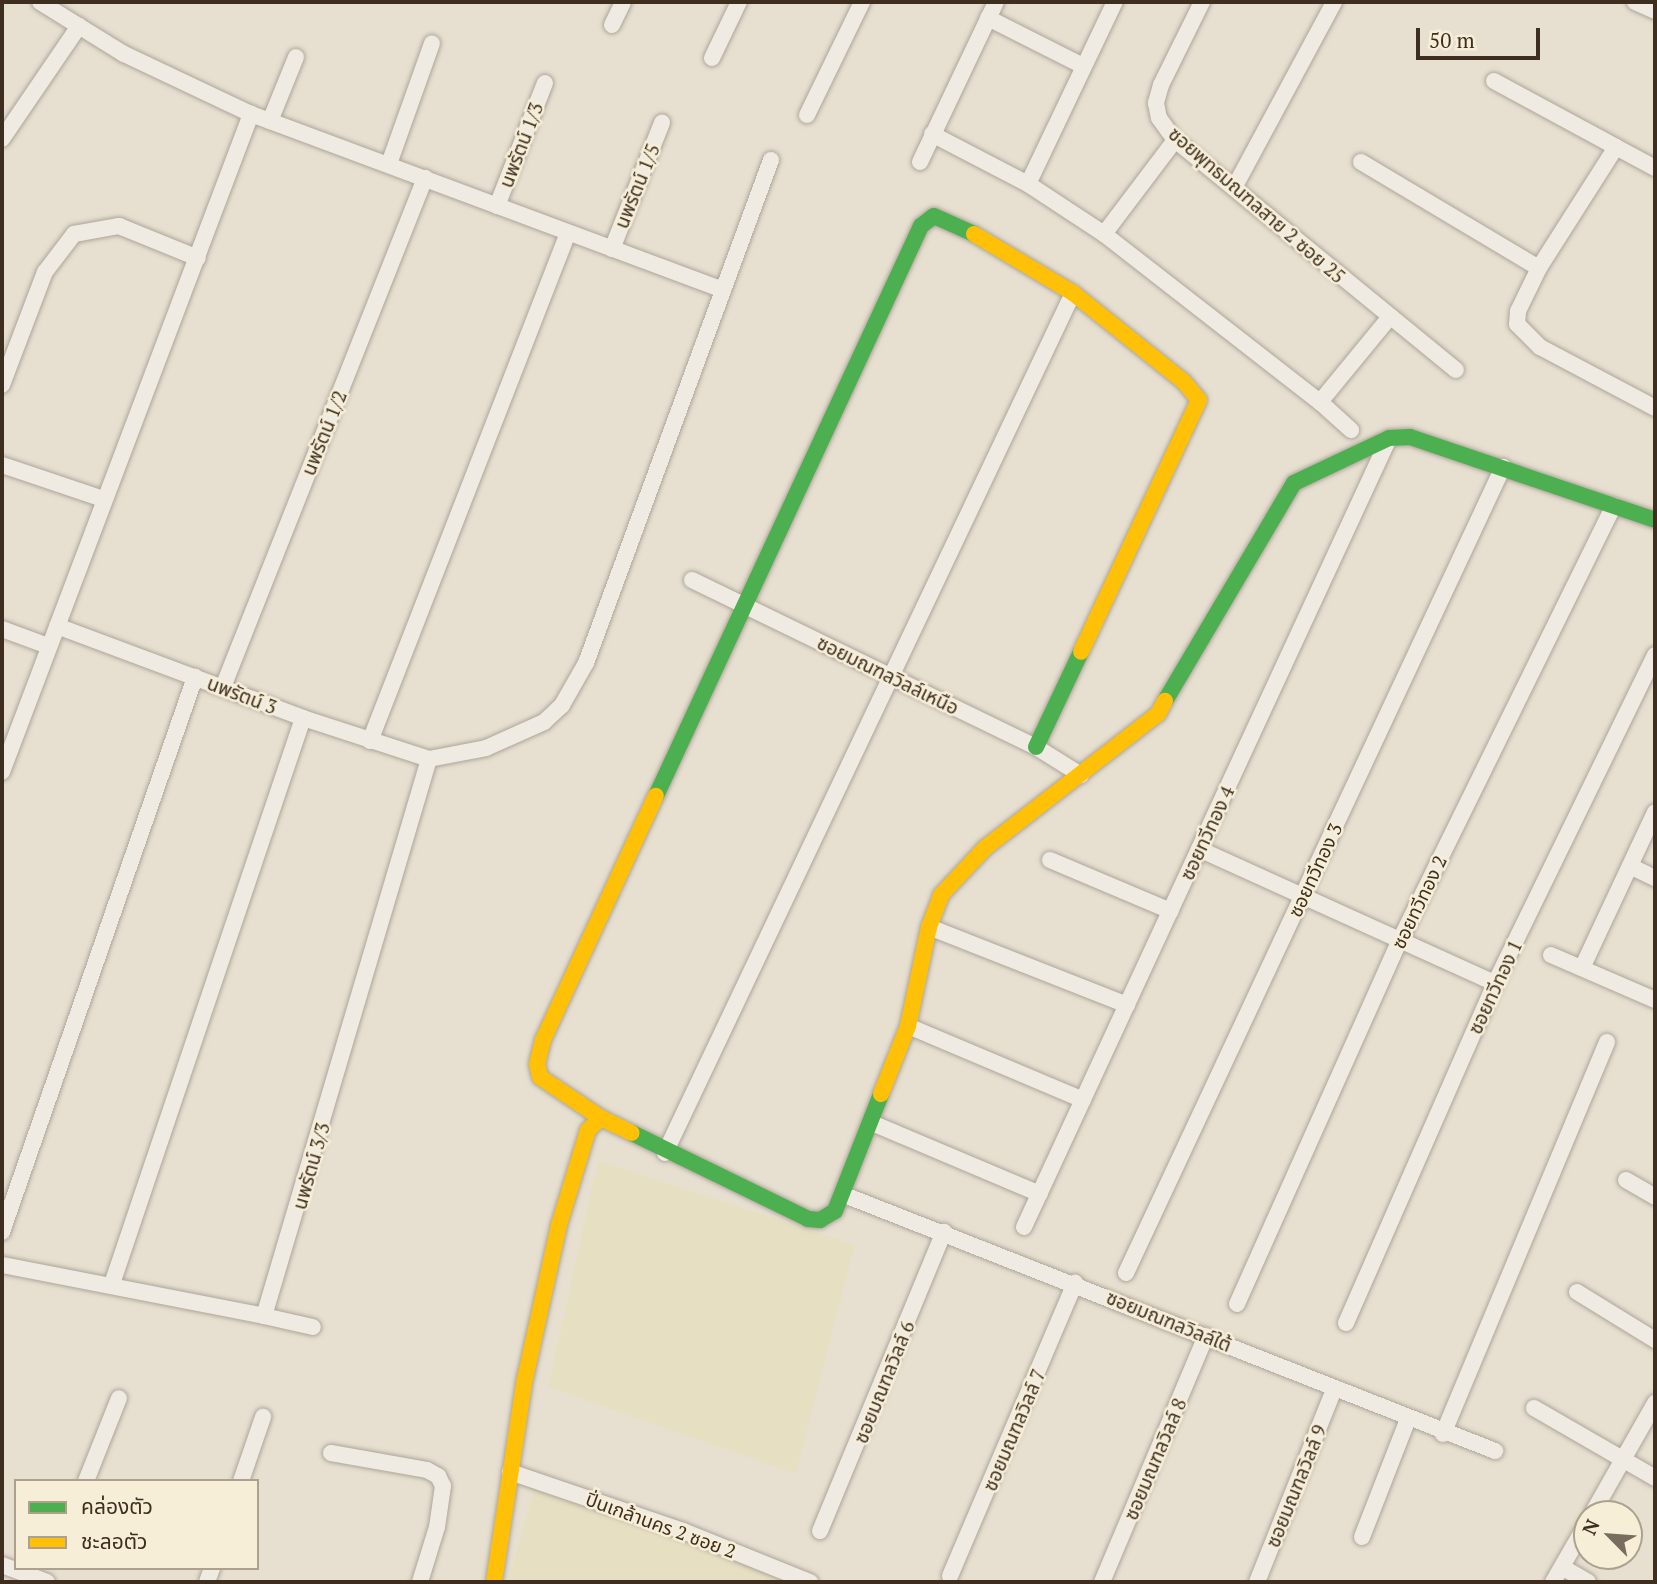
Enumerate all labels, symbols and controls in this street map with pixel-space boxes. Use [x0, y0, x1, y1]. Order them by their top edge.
scale bar [1419, 14, 1543, 58]
text: 50 m [1429, 26, 1475, 54]
street label: นพรัตน์ 1/3 [494, 99, 548, 191]
street label: ซอยพุทธมณฑลสาย 2 ซอย 25 [1164, 122, 1350, 288]
street label: นพรัตน์ 1/5 [610, 140, 664, 232]
street label: นพรัตน์ 1/2 [297, 387, 351, 479]
street label: ซอยมณฑลวิลล์เหนือ [813, 631, 963, 719]
street label: นพรัตน์ 3 [204, 671, 280, 719]
street label: ซอยทวีทอง 4 [1175, 782, 1239, 884]
street label: ซอยทวีทอง 3 [1283, 819, 1347, 921]
street label: ซอยทวีทอง 2 [1387, 852, 1451, 952]
street label: ซอยทวีทอง 1 [1463, 936, 1527, 1038]
street label: นพรัตน์ 3/3 [288, 1120, 334, 1212]
street label: ซอยมณฑลวิลล์ใต้ [1103, 1286, 1235, 1356]
street label: ซอยมณฑลวิลล์ 6 [849, 1317, 919, 1447]
street label: ซอยมณฑลวิลล์ 7 [978, 1366, 1050, 1494]
street label: ซอยมณฑลวิลล์ 8 [1119, 1395, 1191, 1523]
street label: ซอยมณฑลวิลล์ 9 [1261, 1421, 1331, 1551]
legend [14, 1479, 259, 1570]
street label: ปิ่นเกล้านคร 2 ซอย 2 [583, 1487, 739, 1563]
text: คล่องตัว [81, 1492, 153, 1520]
north arrow [1573, 1500, 1643, 1570]
text: N [1576, 1515, 1605, 1539]
text: ชะลอตัว [81, 1527, 147, 1555]

